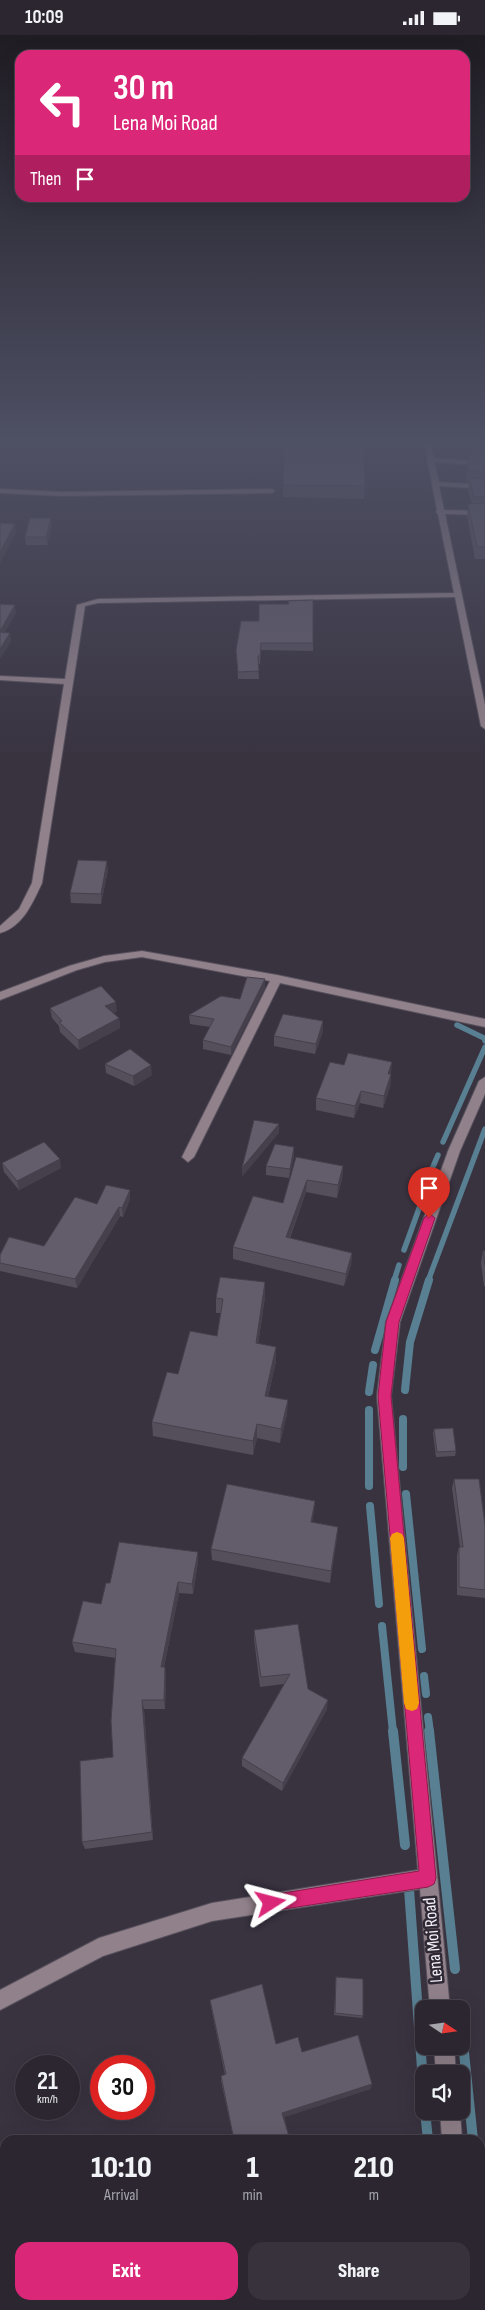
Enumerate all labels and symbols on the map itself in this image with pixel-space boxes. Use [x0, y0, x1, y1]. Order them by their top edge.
pin [408, 1167, 450, 1218]
position arrow [244, 1876, 296, 1928]
street label: Lena Moi Road [419, 1896, 447, 1984]
north arrow [415, 2000, 470, 2055]
speed limit sign: 30 [90, 2055, 155, 2120]

